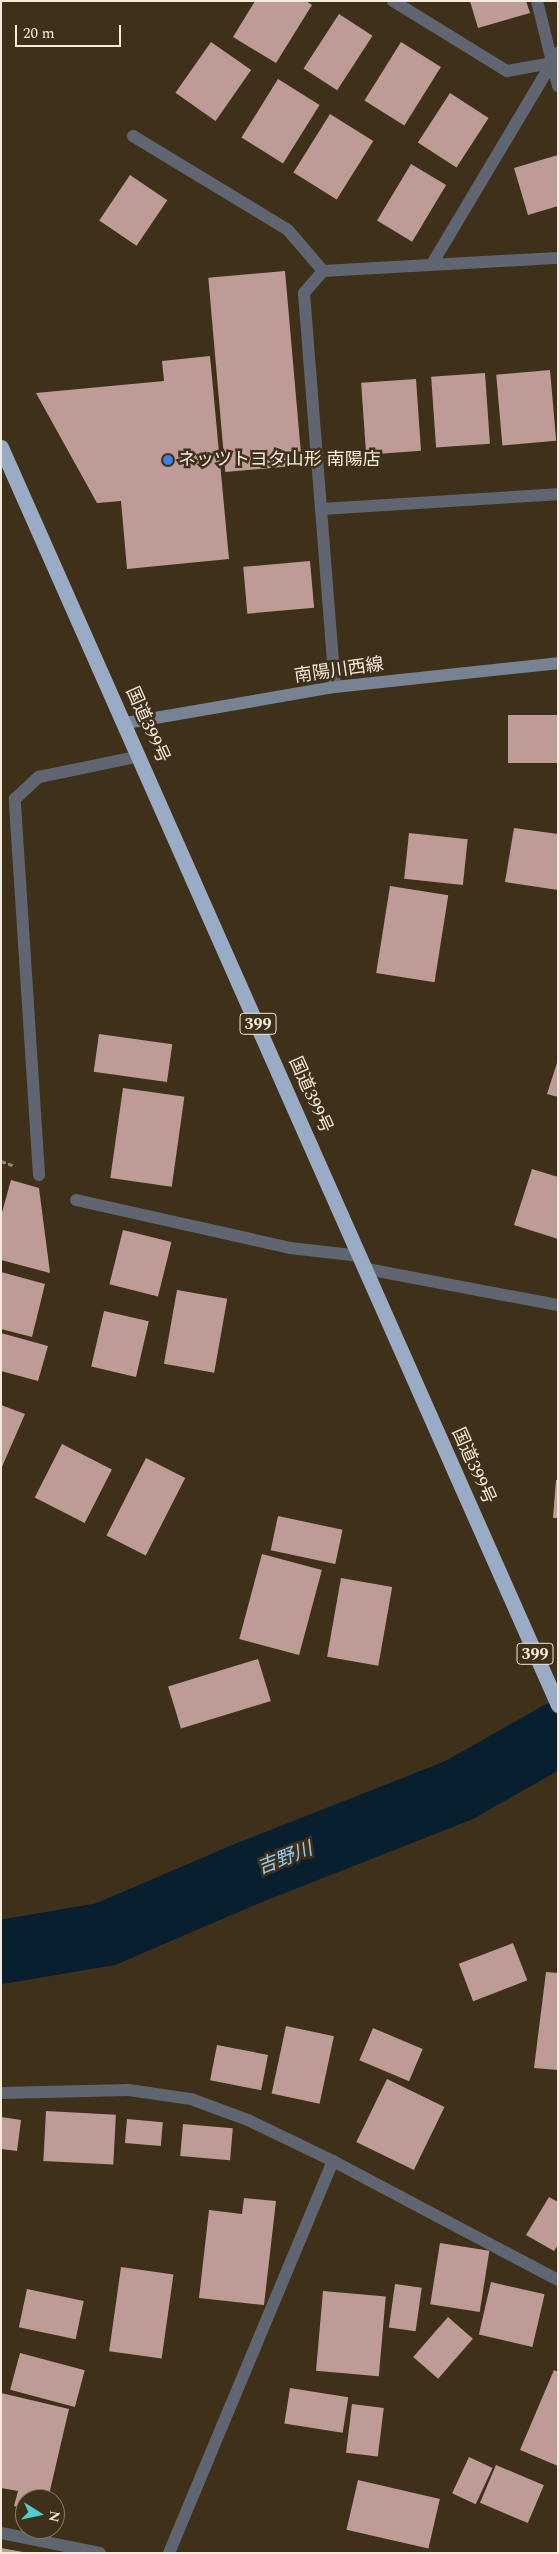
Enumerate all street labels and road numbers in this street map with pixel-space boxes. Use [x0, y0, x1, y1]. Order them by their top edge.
street label: 南陽川西線 [293, 654, 385, 688]
street label: 国道399号 [121, 684, 173, 766]
road number: 399 [239, 1011, 277, 1038]
street label: 国道399号 [284, 1054, 336, 1136]
street label: 国道399号 [447, 1425, 499, 1507]
road number: 399 [516, 1640, 554, 1668]

